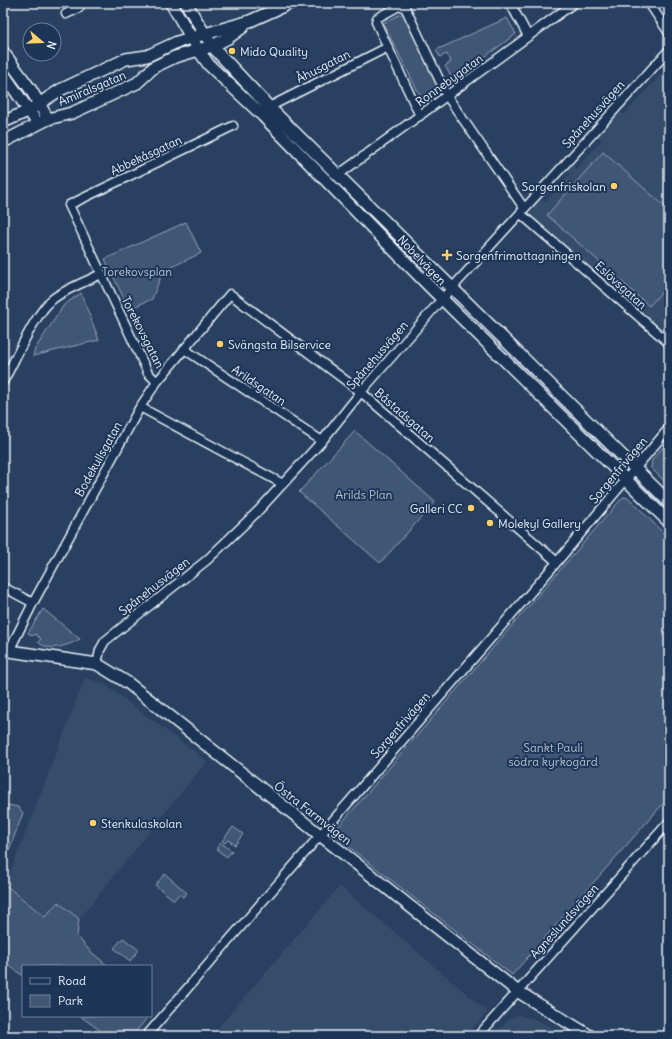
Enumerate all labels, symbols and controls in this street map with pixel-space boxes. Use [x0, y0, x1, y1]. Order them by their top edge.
north arrow [22, 22, 62, 62]
text: N [44, 39, 59, 51]
place label: Mido Quality [240, 44, 308, 59]
marker: Mido Quality [227, 46, 237, 56]
street label: Åhusgatan [294, 46, 352, 86]
street label: Ronnebygatan [412, 51, 486, 109]
street label: Amiralsgatan [56, 67, 128, 109]
street label: Spånehusvägen [559, 77, 627, 151]
street label: Abbekåsgatan [108, 132, 184, 178]
place label: Sorgenfriskolan [522, 179, 606, 194]
marker: Sorgenfriskolan [609, 181, 619, 191]
street label: Nobelvägen [395, 232, 449, 288]
place label: Sorgenfrimottagningen [456, 248, 581, 263]
marker: Sorgenfrimottagningen [441, 249, 453, 261]
street label: Eslövsgatan [592, 258, 650, 312]
park label: Torekovsplan [102, 264, 172, 279]
street label: Torekovsgatan [118, 294, 168, 371]
street label: Spånehusvägen [343, 318, 411, 392]
place label: Svängsta Bilservice [228, 337, 331, 352]
marker: Svängsta Bilservice [215, 339, 225, 349]
street label: Arildsgatan [229, 361, 289, 409]
street label: Båstadsgatan [372, 385, 438, 445]
street label: Bodekullsgatan [71, 419, 125, 499]
street label: Sorgenfrivägen [586, 434, 650, 506]
park label: Arilds Plan [335, 487, 393, 502]
place label: Galleri CC [410, 501, 463, 516]
marker: Galleri CC [466, 503, 476, 513]
place label: Molekyl Gallery [498, 516, 581, 531]
marker: Molekyl Gallery [485, 518, 495, 528]
street label: Spånehusvägen [116, 554, 192, 618]
street label: Sorgenfrivägen [367, 689, 433, 761]
park label: Sankt Pauli södra kyrkogård [508, 740, 598, 769]
street label: Östra Farmvägen [271, 778, 355, 848]
place label: Stenkulaskolan [101, 816, 182, 831]
marker: Stenkulaskolan [88, 818, 98, 828]
street label: Agneslundsvägen [527, 881, 601, 961]
legend [22, 965, 152, 1017]
text: Road [58, 973, 86, 988]
text: Park [58, 993, 83, 1008]

